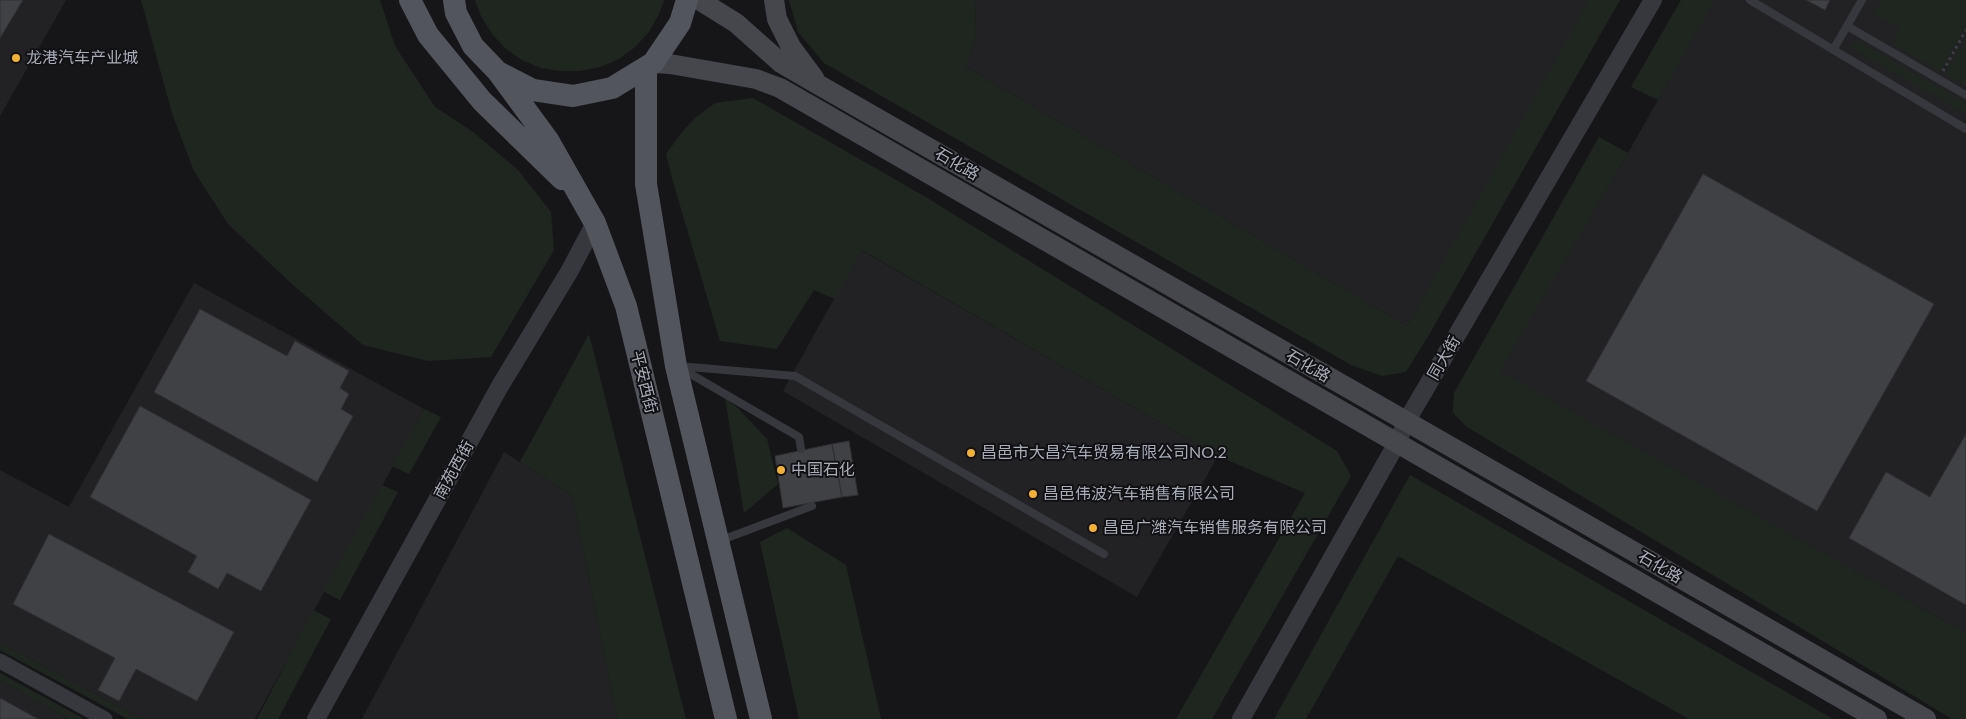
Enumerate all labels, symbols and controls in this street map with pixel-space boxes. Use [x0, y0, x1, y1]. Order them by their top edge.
place label: 龙港汽车产业城 [26, 48, 138, 68]
marker: 龙港汽车产业城 [10, 52, 22, 64]
street label: 石化路 [931, 144, 983, 184]
street label: 同大街 [1424, 332, 1464, 384]
street label: 石化路 [1282, 346, 1334, 386]
street label: 平安西街 [627, 349, 661, 415]
street label: 南苑西街 [430, 437, 478, 503]
place label: 昌邑市大昌汽车贸易有限公司NO.2 [981, 443, 1227, 463]
marker: 昌邑市大昌汽车贸易有限公司NO.2 [965, 447, 977, 459]
place label: 中国石化 [791, 460, 855, 480]
marker: 中国石化 [775, 464, 787, 476]
place label: 昌邑伟波汽车销售有限公司 [1043, 484, 1235, 504]
marker: 昌邑伟波汽车销售有限公司 [1027, 488, 1039, 500]
place label: 昌邑广潍汽车销售服务有限公司 [1103, 518, 1327, 538]
marker: 昌邑广潍汽车销售服务有限公司 [1087, 522, 1099, 534]
street label: 石化路 [1634, 547, 1686, 587]

